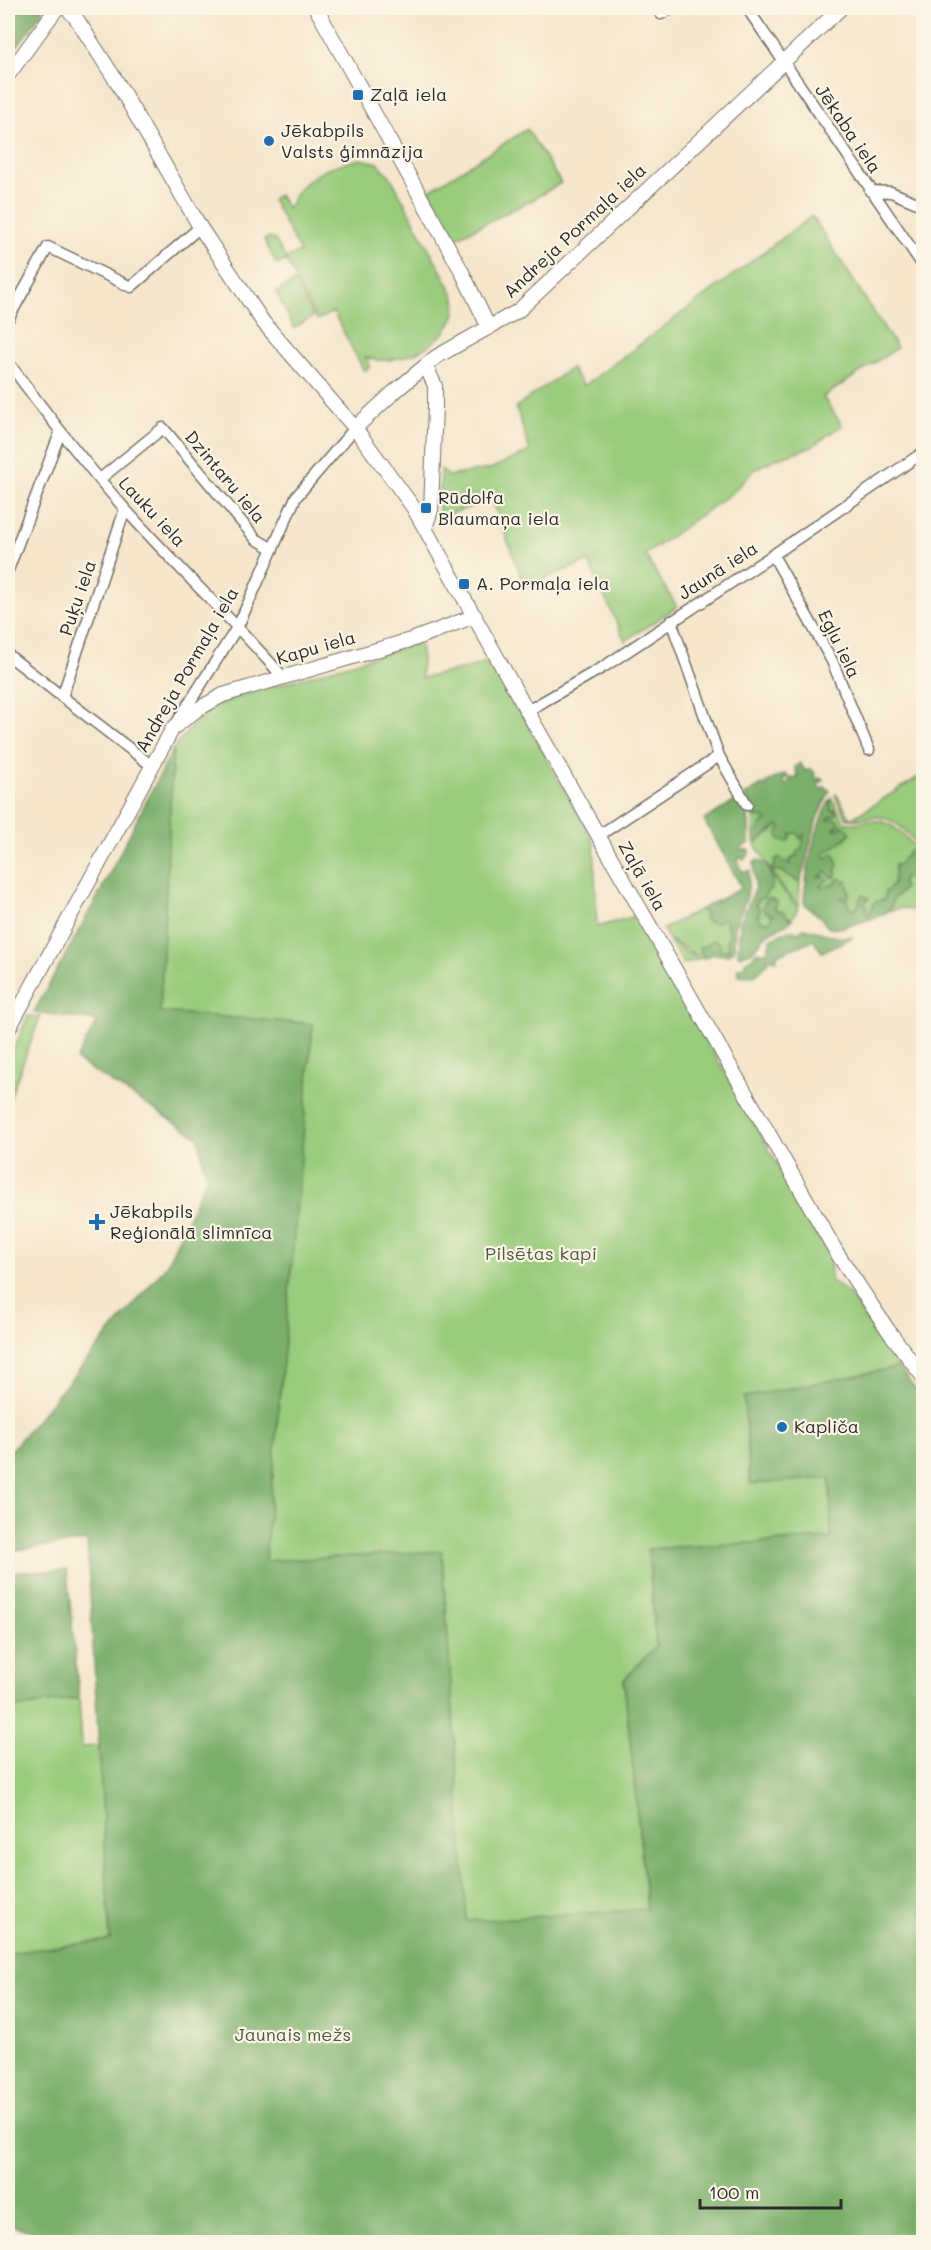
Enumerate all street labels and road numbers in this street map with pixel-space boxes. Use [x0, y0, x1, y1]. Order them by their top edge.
street label: Jēkaba iela [810, 79, 887, 178]
street label: Andreja Pormaļa iela [498, 158, 651, 303]
street label: Dzintaru iela [180, 425, 272, 528]
street label: Lauku iela [114, 471, 192, 552]
street label: Jaunā iela [673, 536, 762, 605]
street label: Puķu iela [53, 557, 101, 639]
street label: Andreja Pormaļa iela [129, 582, 243, 757]
street label: Egļu iela [813, 605, 867, 682]
street label: Kapu iela [273, 624, 358, 670]
street label: Zaļā iela [613, 836, 673, 915]

